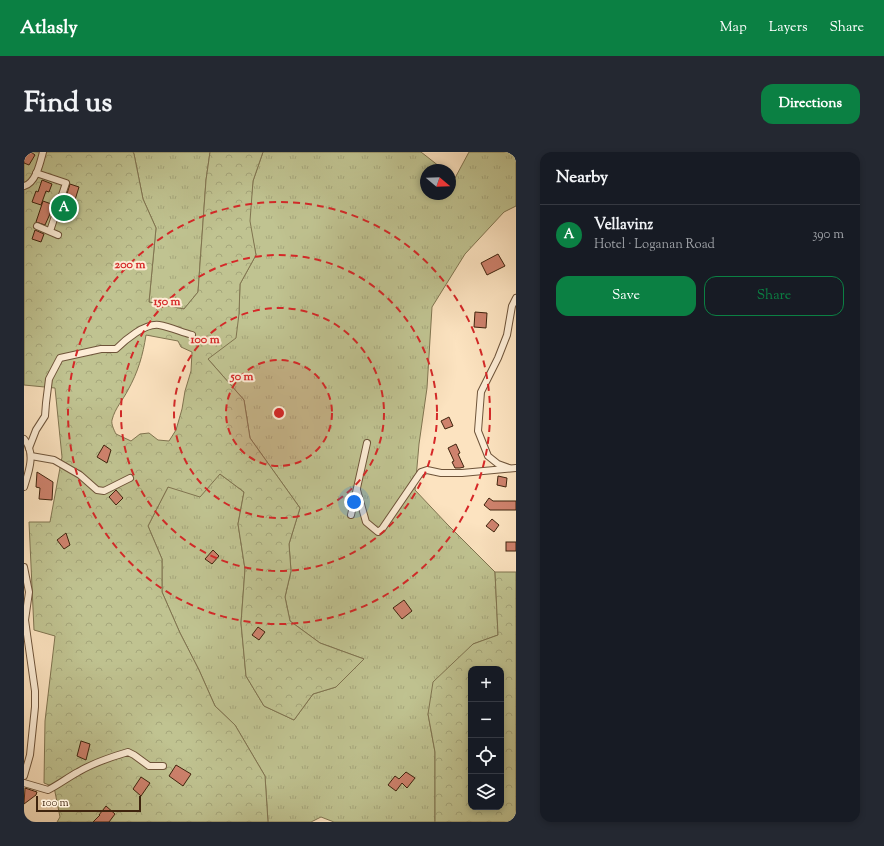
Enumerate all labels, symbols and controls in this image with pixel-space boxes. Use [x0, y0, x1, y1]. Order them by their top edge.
text: Atlasly [20, 15, 78, 42]
text: Map [720, 18, 747, 38]
text: Layers [769, 18, 807, 38]
text: Share [829, 18, 864, 38]
text: Find us [24, 84, 112, 124]
button: Directions [761, 84, 860, 124]
north arrow [420, 164, 456, 200]
text: Nearby [556, 166, 608, 190]
pin: A [51, 193, 77, 223]
text: Vellavinz [594, 215, 653, 236]
text: A [564, 226, 574, 244]
text: 390 m [812, 226, 844, 244]
text: Hotel · Loganan Road [594, 236, 715, 254]
text: 200 m [115, 256, 145, 274]
button: Save [556, 276, 696, 316]
button: Share [704, 276, 844, 316]
text: 150 m [152, 293, 181, 311]
text: 100 m [189, 331, 220, 349]
text: 50 m [230, 368, 254, 386]
centre of rings [272, 406, 286, 420]
your location [344, 492, 364, 512]
map controls [468, 666, 504, 810]
button: + [468, 666, 504, 702]
button: − [468, 702, 504, 738]
button: locate [468, 738, 504, 774]
button: layers [468, 774, 504, 810]
scale bar [36, 794, 141, 813]
text: 100 m [42, 795, 69, 811]

